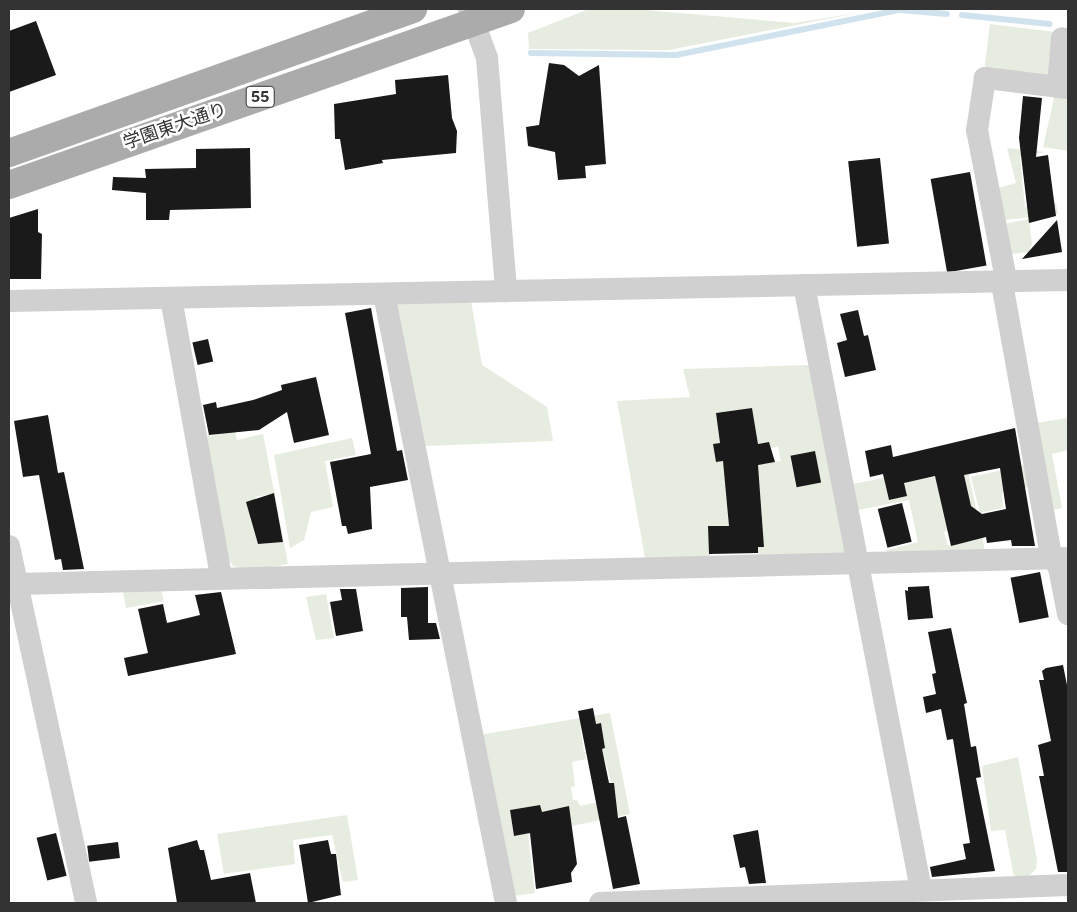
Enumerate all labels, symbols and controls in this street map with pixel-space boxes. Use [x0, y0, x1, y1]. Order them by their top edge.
road number: 55 [245, 84, 275, 110]
street label: 学園東大通り [120, 98, 230, 154]

